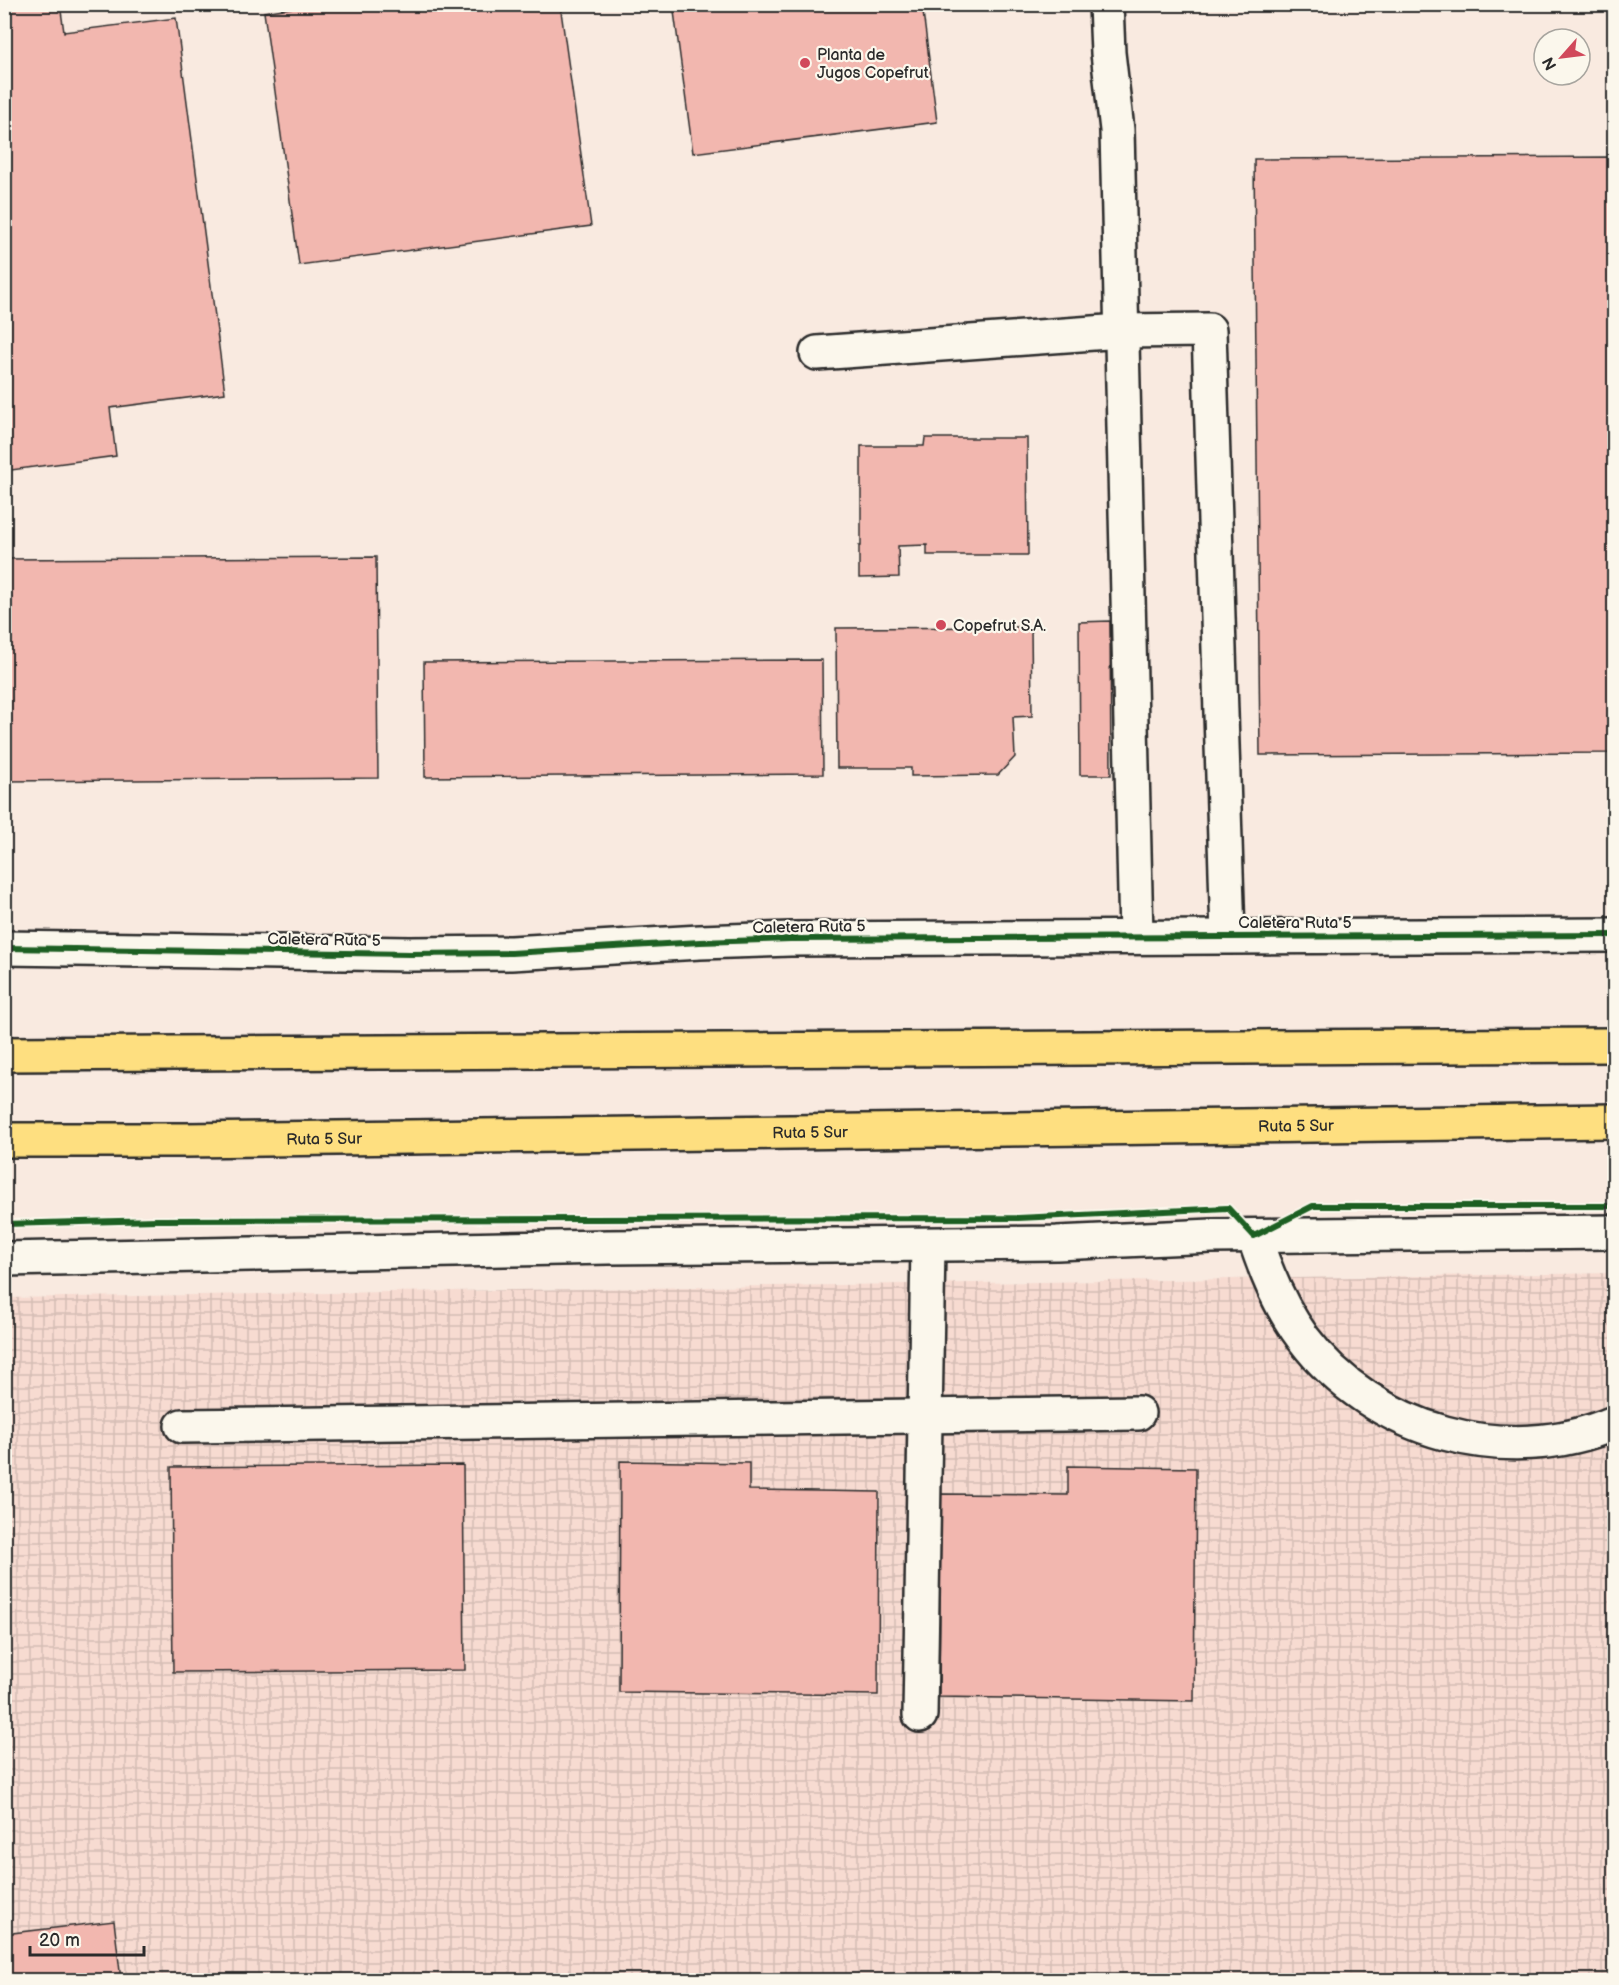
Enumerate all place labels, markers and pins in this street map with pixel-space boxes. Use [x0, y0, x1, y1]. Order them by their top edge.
place label: Planta de Jugos Copefrut [817, 46, 929, 83]
marker: Planta de Jugos Copefrut [798, 56, 812, 70]
place label: Copefrut S.A. [953, 617, 1046, 636]
marker: Copefrut S.A. [934, 618, 948, 632]

